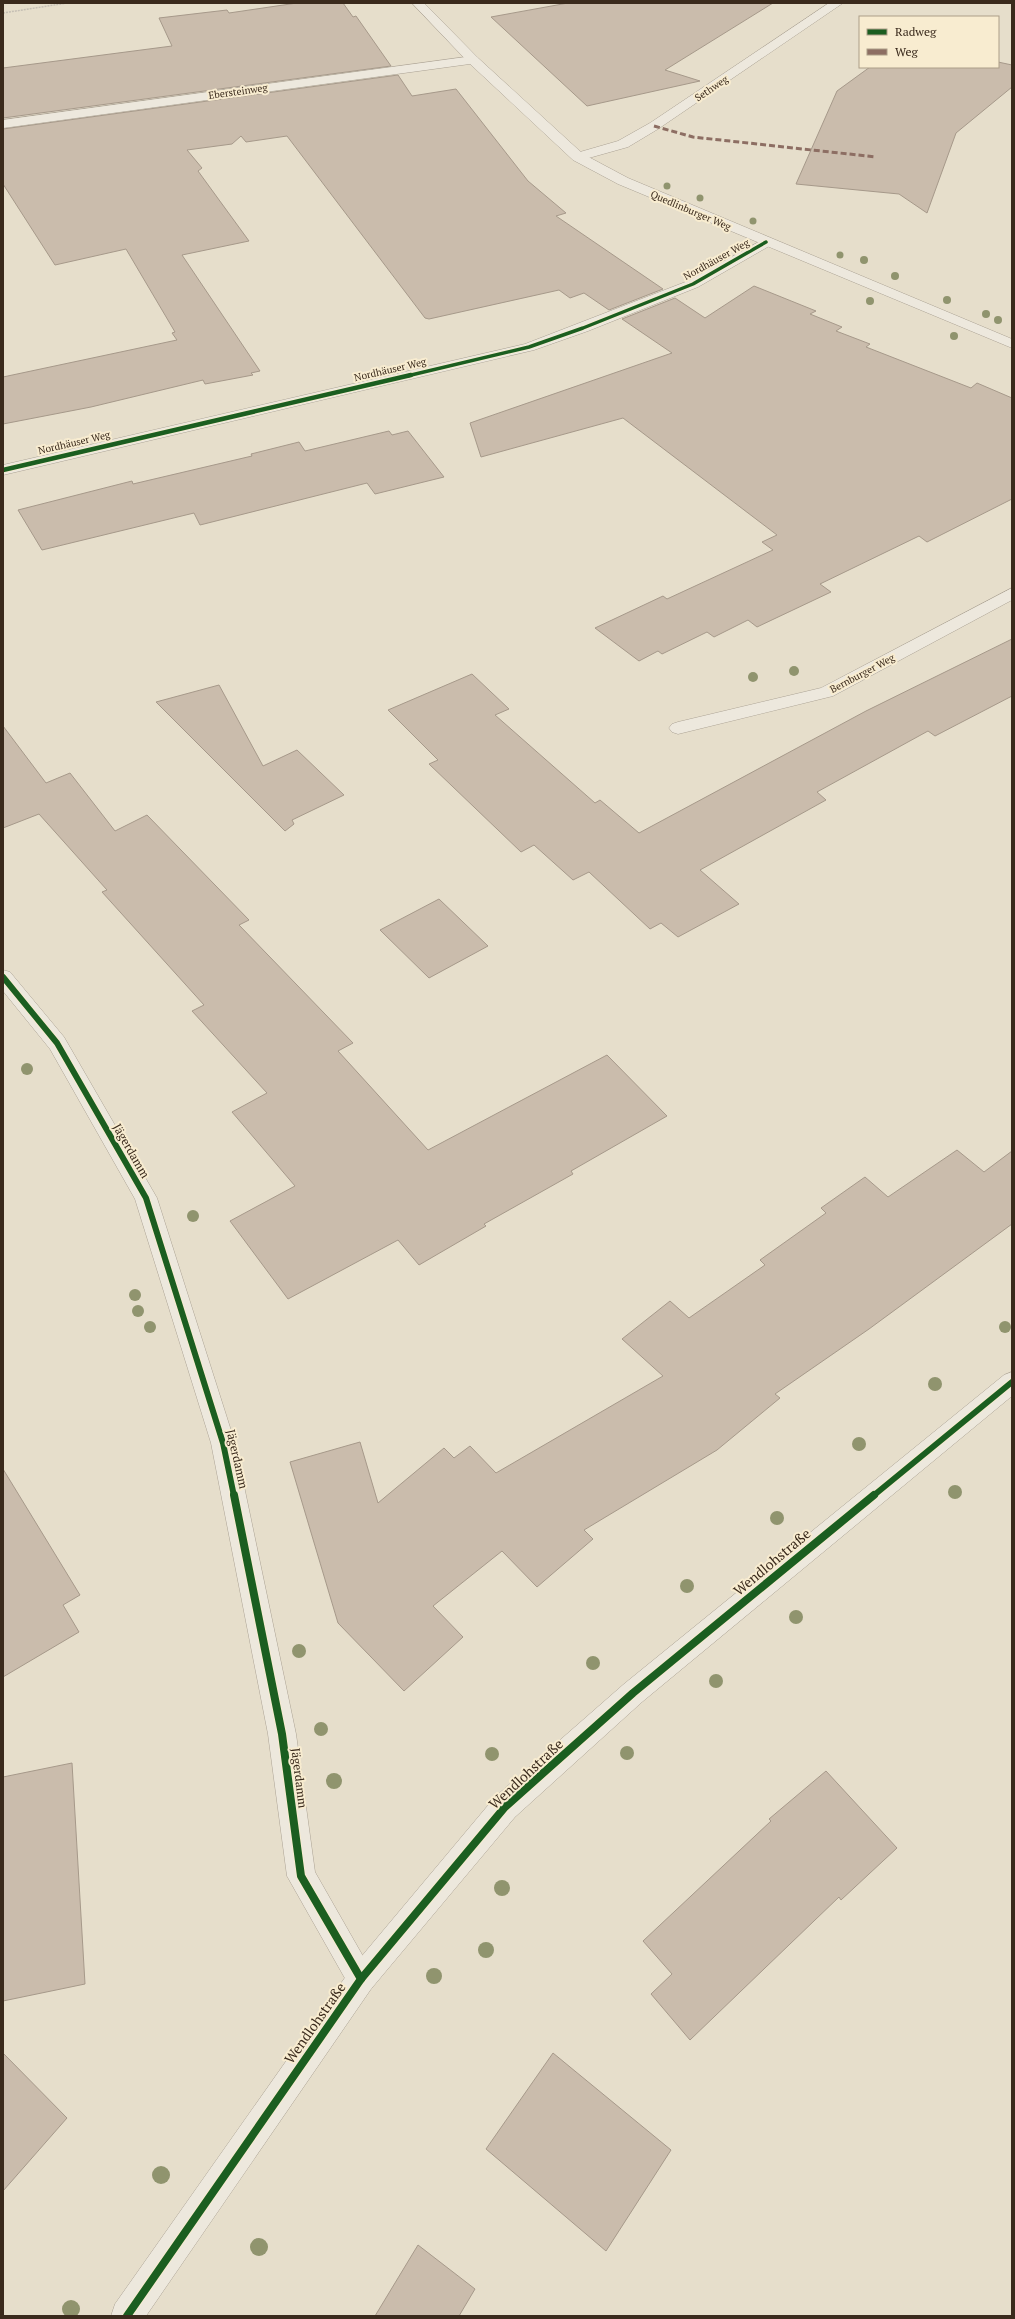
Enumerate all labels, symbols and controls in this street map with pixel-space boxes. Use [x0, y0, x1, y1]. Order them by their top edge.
legend [859, 16, 999, 68]
text: Radweg [895, 24, 937, 39]
text: Weg [895, 44, 918, 59]
street label: Sethweg [692, 72, 731, 104]
street label: Ebersteinweg [208, 81, 269, 102]
street label: Quedlinburger Weg [649, 188, 734, 234]
street label: Nordhäuser Weg [681, 236, 752, 283]
street label: Nordhäuser Weg [353, 355, 428, 384]
street label: Nordhäuser Weg [37, 428, 112, 457]
street label: Bernburger Weg [828, 651, 898, 696]
street label: Jägerdamm [110, 1121, 153, 1181]
street label: Jägerdamm [223, 1428, 252, 1491]
street label: Wendlohstraße [729, 1524, 814, 1599]
street label: Wendlohstraße [484, 1734, 567, 1813]
street label: Jägerdamm [288, 1747, 311, 1810]
street label: Wendlohstraße [280, 1978, 350, 2067]

